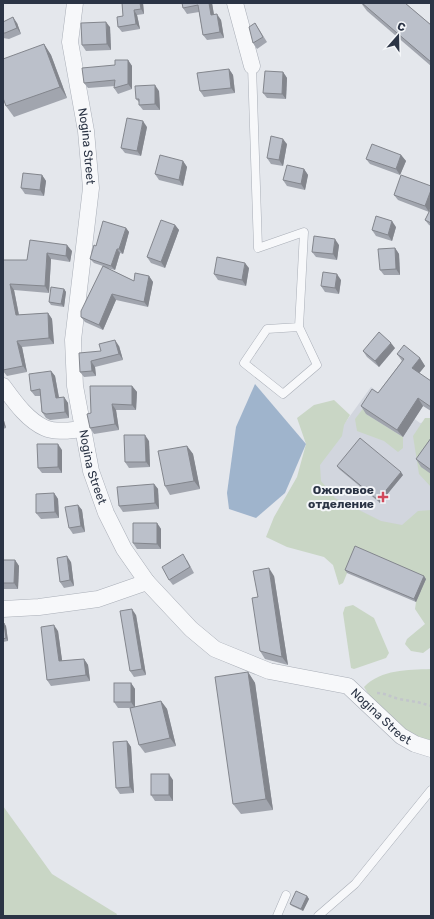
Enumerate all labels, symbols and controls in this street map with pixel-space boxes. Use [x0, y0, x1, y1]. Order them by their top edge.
north arrow [378, 16, 418, 56]
text: С [395, 20, 407, 35]
street label: Nogina Street [75, 107, 98, 185]
street label: Nogina Street [76, 428, 109, 506]
place label: Ожоговое отделение [308, 483, 374, 511]
marker: Ожоговое отделение [377, 491, 389, 503]
street label: Nogina Street [348, 685, 414, 747]

